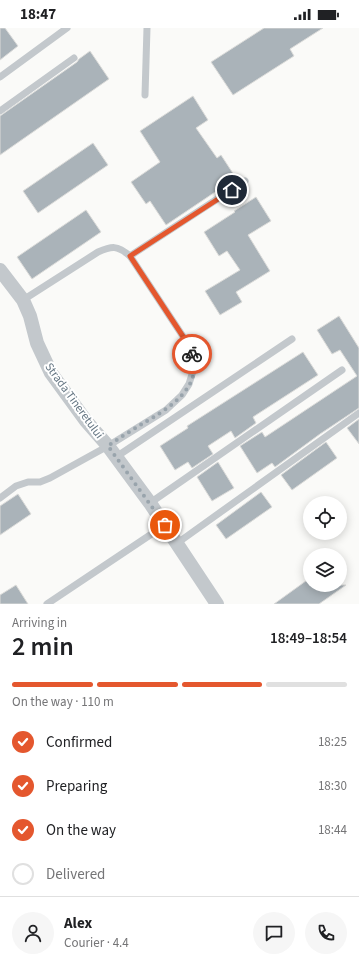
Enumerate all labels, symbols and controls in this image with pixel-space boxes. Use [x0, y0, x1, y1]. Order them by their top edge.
text: 18:47 [20, 4, 56, 25]
pin [215, 173, 249, 207]
icon: home [221, 179, 243, 201]
courier [172, 334, 212, 374]
icon: bike [181, 343, 203, 365]
street label: Strada Tineretului [41, 360, 107, 442]
map controls [303, 496, 347, 592]
button: locate [303, 496, 347, 540]
pin [148, 508, 182, 542]
icon: bag [154, 514, 176, 536]
button: layers [303, 548, 347, 592]
text: Arriving in [12, 614, 67, 632]
text: 2 min [12, 628, 74, 665]
text: 18:49–18:54 [270, 628, 347, 649]
text: On the way · 110 m [12, 693, 114, 711]
icon: check [12, 731, 34, 753]
text: Confirmed [46, 732, 112, 753]
text: 18:25 [318, 733, 347, 751]
icon: check [12, 775, 34, 797]
text: Preparing [46, 776, 107, 797]
text: 18:30 [318, 777, 347, 795]
icon: check [12, 819, 34, 841]
text: On the way [46, 820, 116, 841]
text: 18:44 [318, 821, 347, 839]
text: Delivered [46, 864, 105, 885]
button: person [12, 912, 54, 954]
button: chat [253, 912, 295, 954]
button: phone [305, 912, 347, 954]
text: Alex [64, 913, 92, 934]
text: Courier · 4.4 [64, 934, 129, 952]

